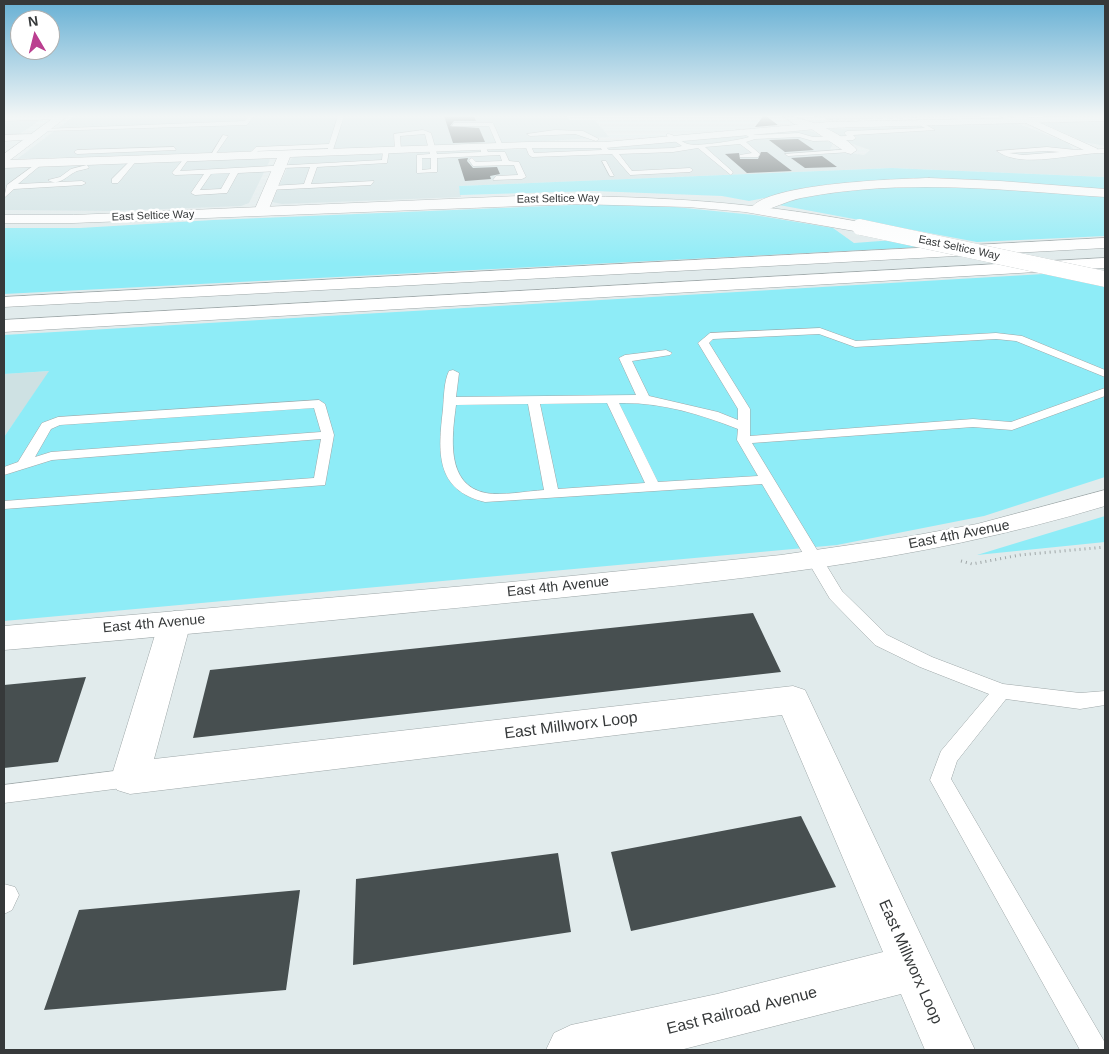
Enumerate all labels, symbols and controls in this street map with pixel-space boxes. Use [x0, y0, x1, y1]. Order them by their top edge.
north arrow [10, 10, 60, 60]
text: N [27, 13, 39, 30]
street label: East Seltice Way [517, 192, 599, 206]
street label: East Seltice Way [111, 208, 195, 224]
street label: East Seltice Way [917, 233, 1001, 263]
street label: East 4th Avenue [907, 517, 1011, 553]
street label: East 4th Avenue [506, 573, 610, 601]
street label: East 4th Avenue [102, 611, 206, 637]
street label: East Millworx Loop [503, 708, 639, 744]
street label: East Millworx Loop [874, 897, 946, 1027]
street label: East Railroad Avenue [665, 983, 819, 1039]

